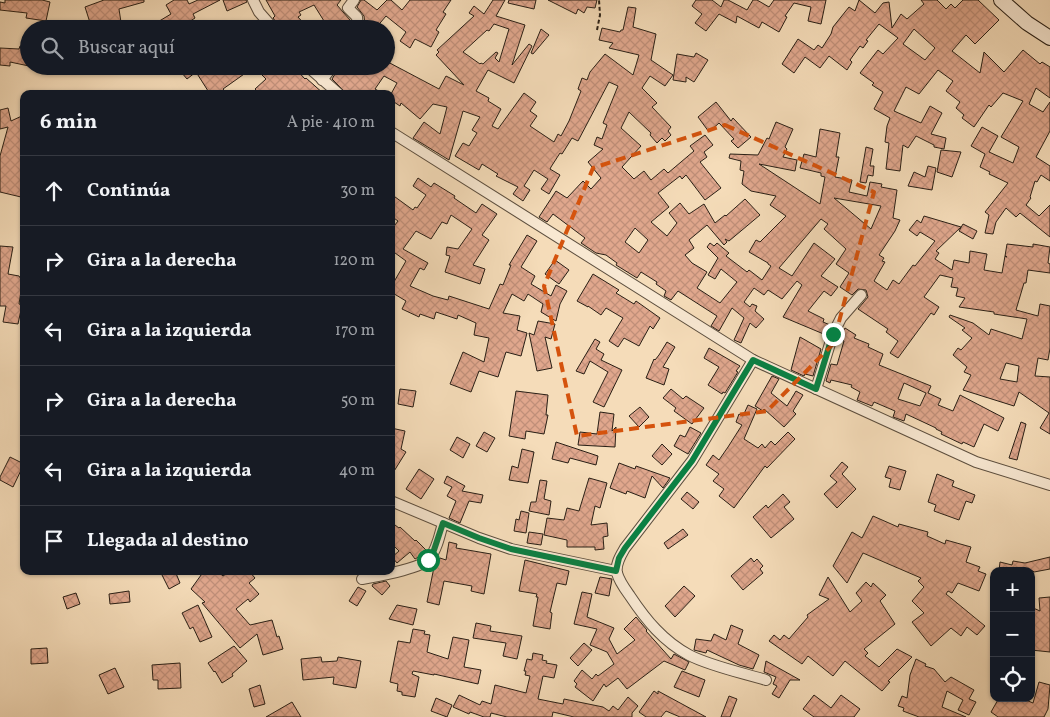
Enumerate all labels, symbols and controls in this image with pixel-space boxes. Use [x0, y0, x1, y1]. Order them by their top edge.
search box [20, 20, 395, 75]
icon: search [38, 34, 66, 62]
text: Buscar aquí [78, 35, 175, 61]
text: 6 min [40, 108, 97, 137]
text: A pie · 410 m [287, 112, 375, 134]
icon: ahead [40, 177, 68, 205]
text: Continúa [87, 178, 170, 204]
text: 30 m [340, 180, 375, 202]
icon: right [40, 247, 68, 275]
text: Gira a la derecha [87, 248, 237, 274]
text: 120 m [333, 250, 375, 272]
icon: left [40, 317, 68, 345]
text: Gira a la izquierda [87, 318, 252, 344]
text: 170 m [335, 320, 375, 342]
route end [822, 323, 845, 346]
icon: right [40, 387, 68, 415]
text: Gira a la derecha [87, 388, 237, 414]
text: 50 m [341, 390, 375, 412]
icon: left [40, 457, 68, 485]
text: Gira a la izquierda [87, 458, 252, 484]
text: 40 m [339, 460, 375, 482]
icon: arrive [40, 527, 68, 555]
text: Llegada al destino [87, 528, 249, 554]
route start [417, 549, 440, 572]
map controls [990, 567, 1035, 702]
button: + [990, 567, 1035, 612]
button: − [990, 612, 1035, 657]
button: locate [990, 657, 1035, 702]

